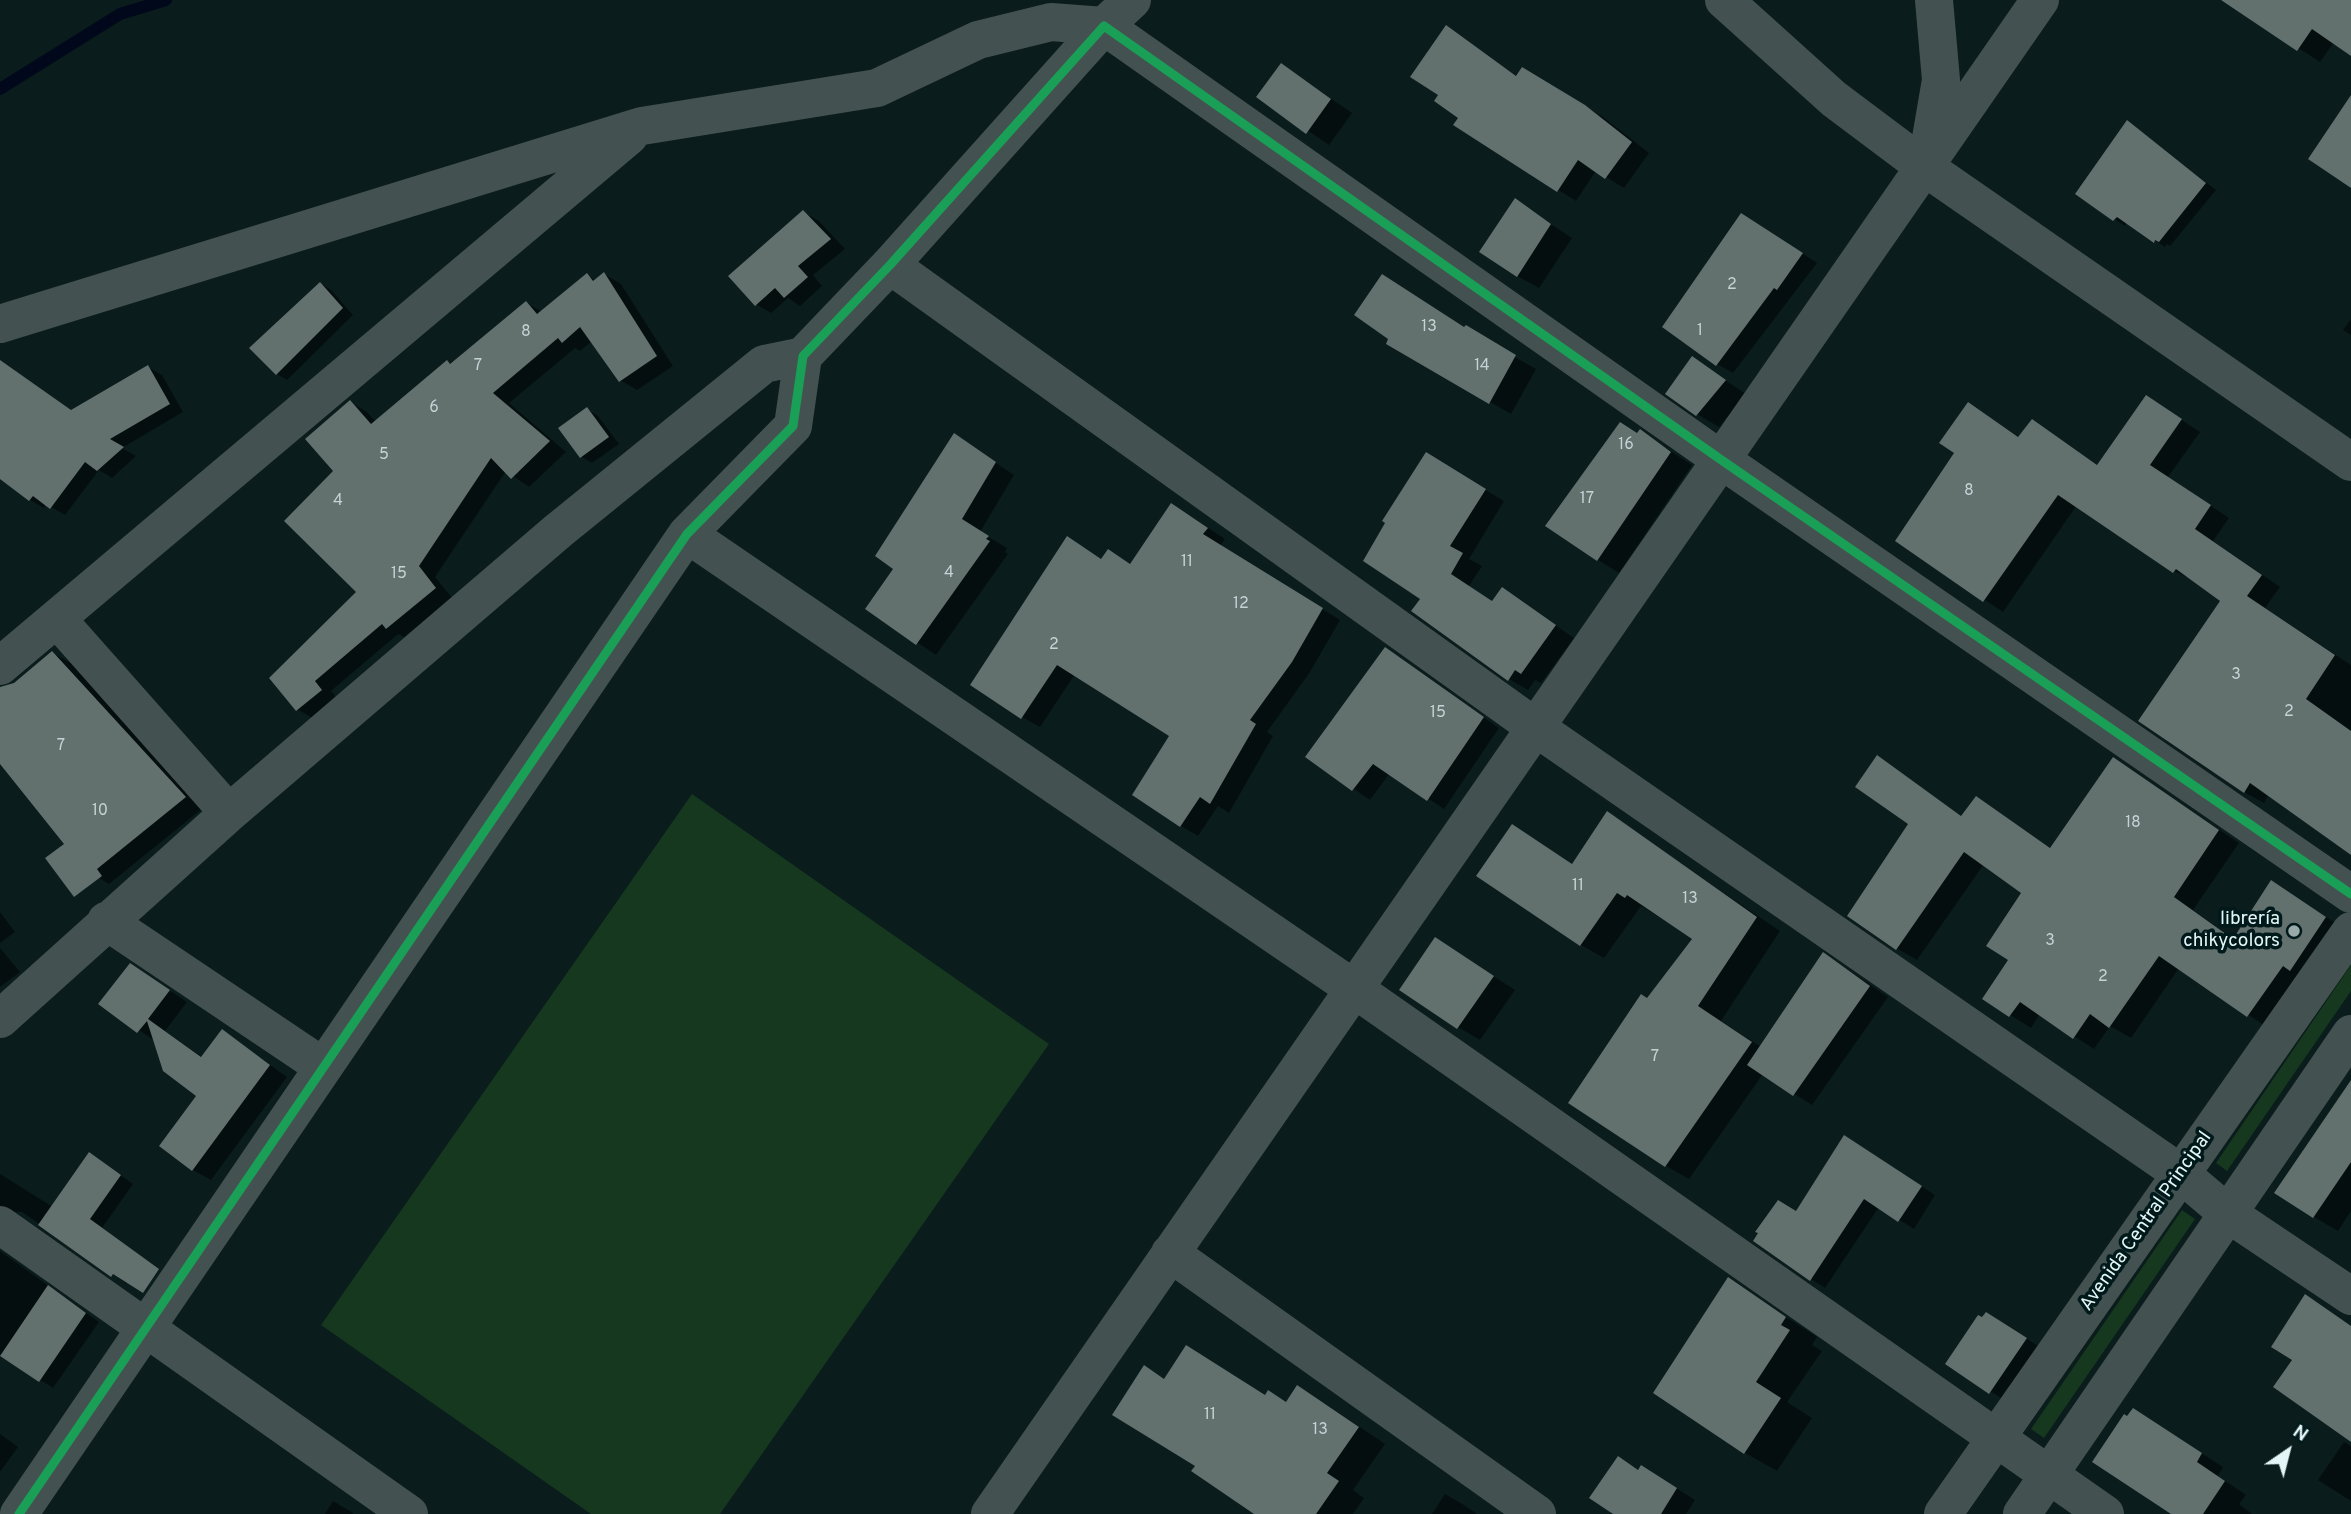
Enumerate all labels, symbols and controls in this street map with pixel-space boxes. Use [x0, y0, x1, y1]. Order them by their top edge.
house number: 2 [1727, 276, 1737, 296]
house number: 13 [1421, 318, 1437, 338]
house number: 1 [1697, 322, 1703, 342]
house number: 8 [521, 323, 531, 343]
house number: 7 [474, 357, 482, 377]
house number: 14 [1474, 357, 1490, 377]
house number: 6 [429, 399, 439, 419]
house number: 16 [1618, 436, 1634, 456]
house number: 5 [379, 446, 389, 466]
house number: 8 [1964, 482, 1974, 502]
house number: 17 [1580, 490, 1594, 510]
house number: 4 [333, 492, 343, 512]
house number: 11 [1181, 553, 1193, 573]
house number: 4 [944, 564, 954, 584]
house number: 15 [391, 565, 407, 585]
house number: 12 [1233, 595, 1249, 615]
house number: 2 [1049, 636, 1059, 656]
house number: 3 [2231, 666, 2241, 686]
house number: 2 [2284, 703, 2294, 723]
house number: 15 [1430, 704, 1446, 724]
house number: 7 [57, 737, 65, 757]
house number: 10 [92, 802, 108, 822]
house number: 18 [2125, 814, 2141, 834]
house number: 11 [1572, 877, 1584, 897]
house number: 13 [1682, 890, 1698, 910]
place label: librería chikycolors [2183, 909, 2280, 953]
marker: librería chikycolors [2286, 923, 2302, 939]
house number: 3 [2045, 932, 2055, 952]
house number: 2 [2098, 968, 2108, 988]
house number: 7 [1651, 1048, 1659, 1068]
street label: Avenida Central Principal [2076, 1128, 2218, 1316]
house number: 11 [1204, 1406, 1216, 1426]
north arrow [2253, 1416, 2323, 1486]
text: N [2288, 1420, 2313, 1448]
house number: 13 [1312, 1421, 1328, 1441]

